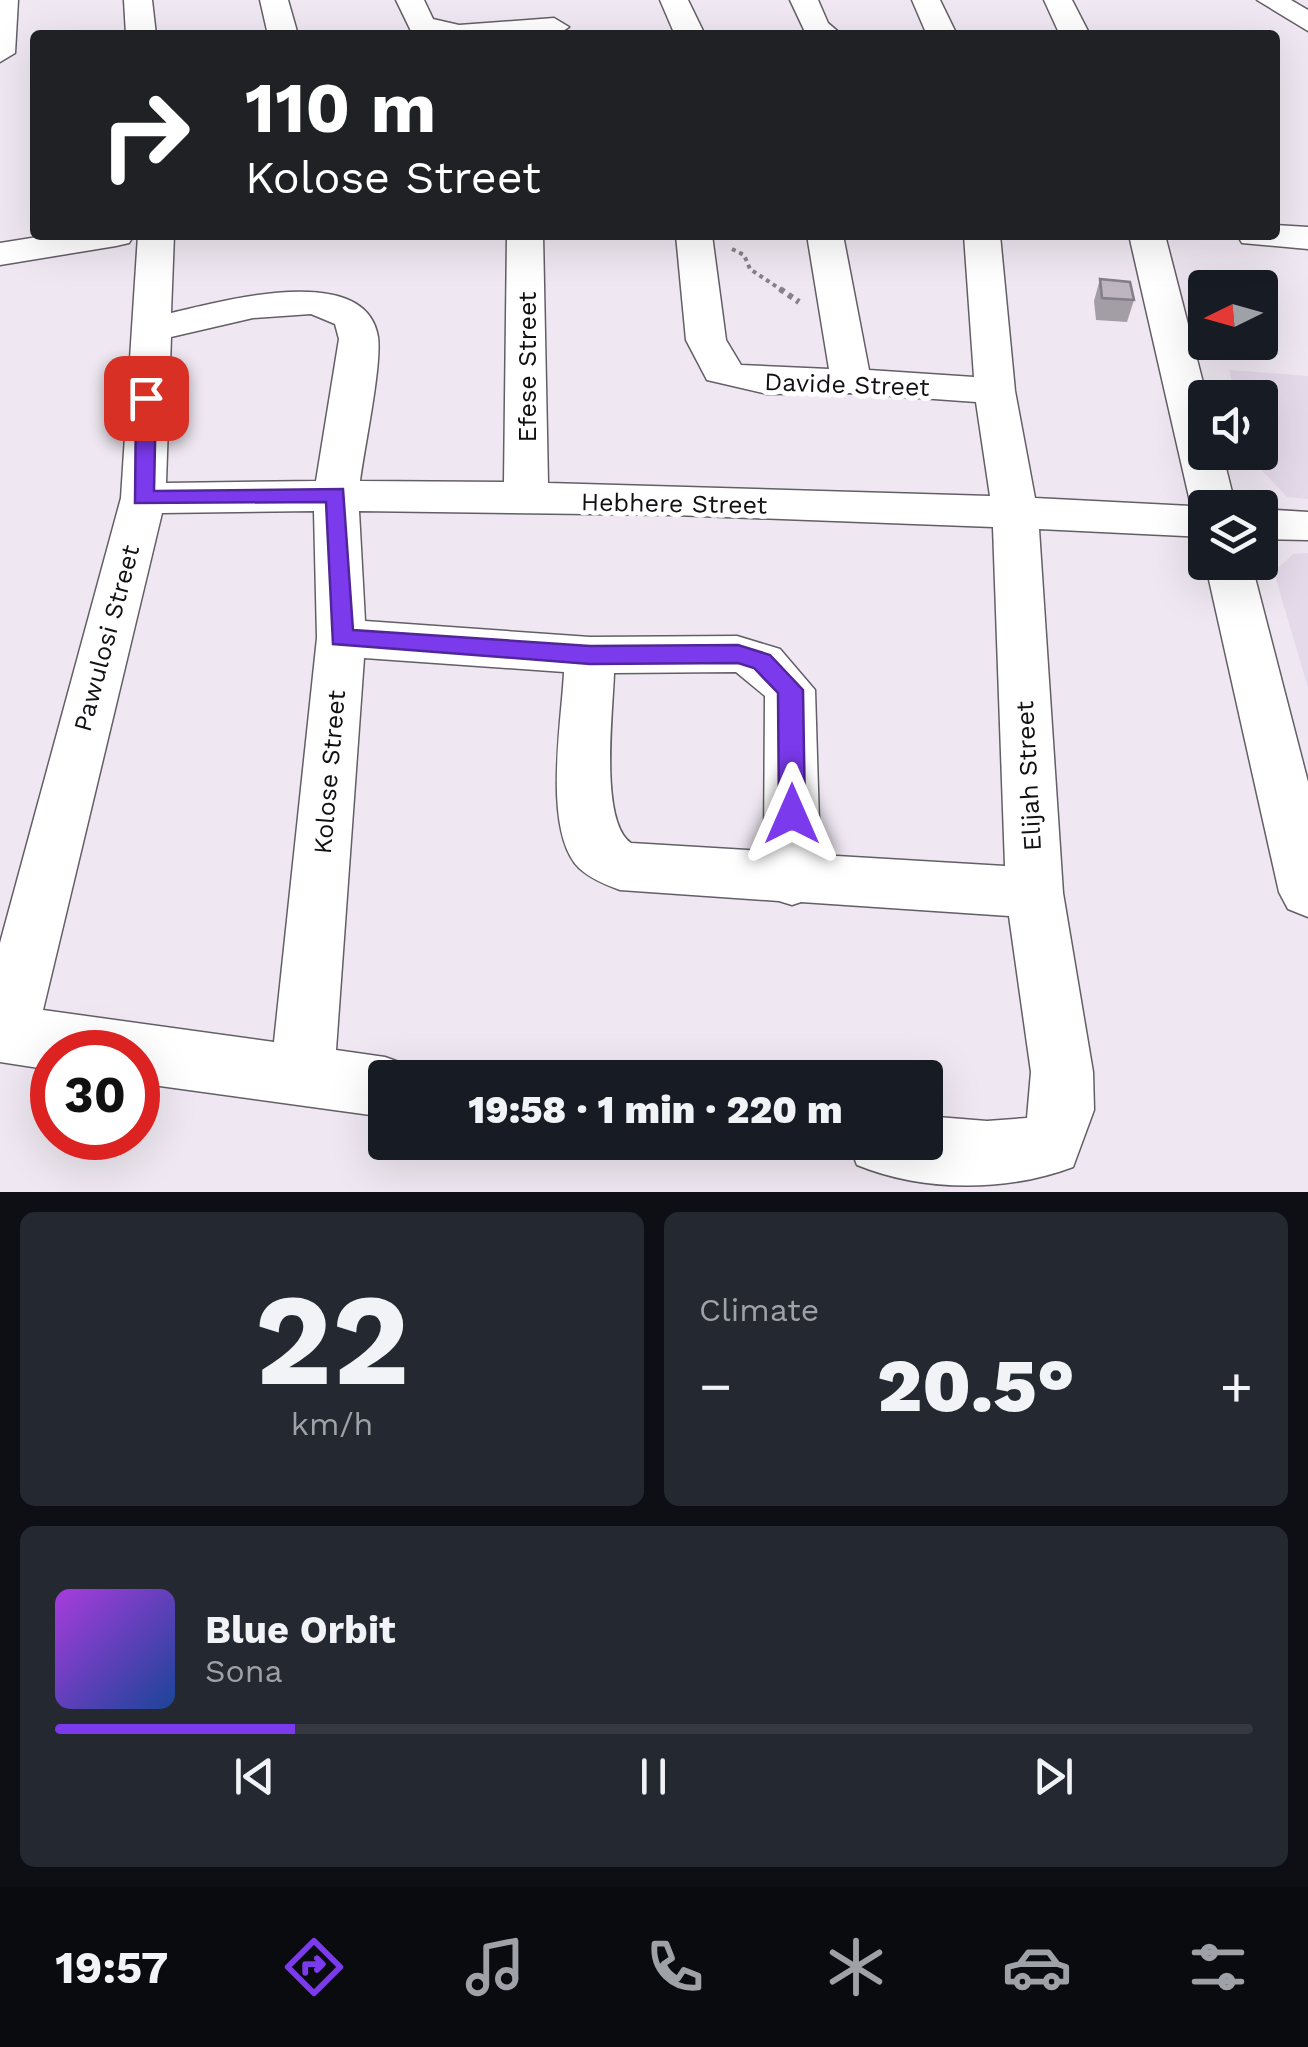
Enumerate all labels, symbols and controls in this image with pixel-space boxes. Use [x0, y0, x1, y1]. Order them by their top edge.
text: 110 m [245, 67, 436, 149]
icon: right [80, 70, 210, 200]
text: Kolose Street [245, 151, 541, 204]
north arrow [1188, 270, 1278, 360]
map controls [1188, 270, 1278, 580]
street label: Efese Street [513, 291, 542, 442]
pin [104, 356, 189, 441]
street label: Davide Street [764, 367, 931, 402]
icon: arrive [119, 371, 174, 426]
button: sound [1188, 380, 1278, 470]
street label: Hebhere Street [581, 487, 768, 520]
button: layers [1188, 490, 1278, 580]
street label: Pawulosi Street [68, 541, 145, 734]
street label: Kolose Street [308, 688, 351, 855]
street label: Elijah Street [1010, 700, 1047, 852]
position arrow [740, 762, 844, 866]
speed limit sign: 30 [30, 1030, 160, 1160]
text: 19:58 · 1 min · 220 m [468, 1088, 843, 1132]
text: 22 [255, 1263, 409, 1416]
text: Climate [699, 1291, 819, 1329]
text: 20.5° [877, 1341, 1075, 1429]
text: − [699, 1354, 732, 1418]
text: + [1220, 1354, 1253, 1418]
text: km/h [291, 1405, 373, 1443]
text: Blue Orbit [205, 1608, 396, 1652]
text: Sona [205, 1652, 283, 1690]
icon: previous [227, 1749, 282, 1804]
icon: pause [626, 1749, 681, 1804]
icon: next [1026, 1749, 1081, 1804]
icon: directions [279, 1932, 349, 2002]
icon: music [460, 1932, 530, 2002]
icon: phone [640, 1932, 710, 2002]
icon: climate [821, 1932, 891, 2002]
icon: car [1002, 1932, 1072, 2002]
icon: filters [1183, 1932, 1253, 2002]
text: 19:57 [55, 1941, 168, 1994]

